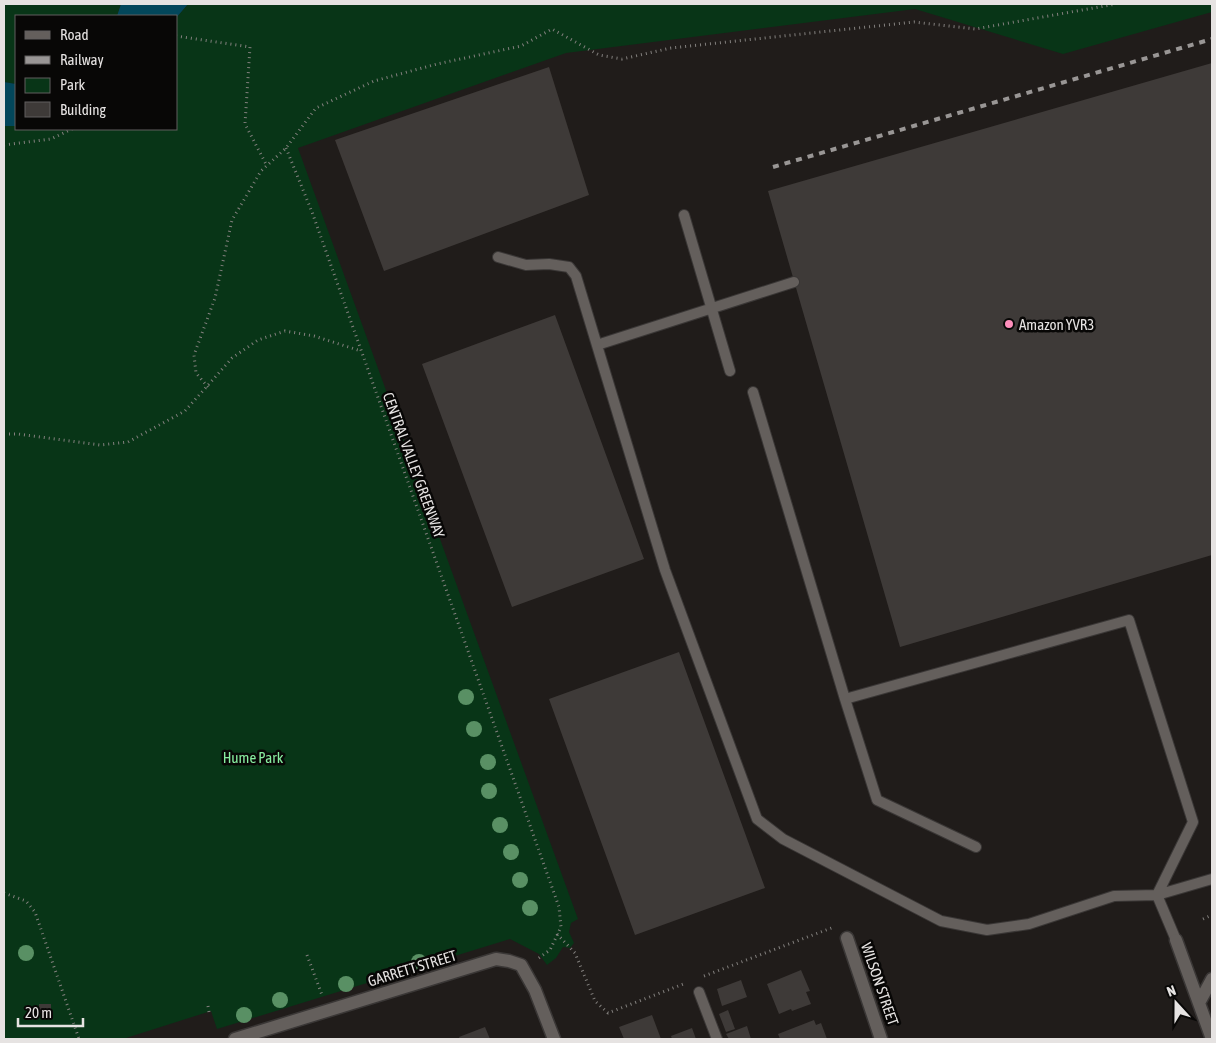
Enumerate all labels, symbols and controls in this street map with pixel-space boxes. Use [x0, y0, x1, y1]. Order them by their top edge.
legend [15, 15, 178, 130]
text: Road [60, 26, 89, 43]
text: Railway [60, 51, 104, 68]
text: Park [60, 76, 85, 93]
text: Building [60, 101, 106, 118]
place label: Amazon YVR3 [1019, 316, 1094, 333]
marker: Amazon YVR3 [1003, 318, 1015, 330]
street label: CENTRAL VALLEY GREENWAY [380, 390, 448, 540]
park label: Hume Park [223, 749, 284, 766]
street label: WILSON STREET [858, 940, 902, 1028]
street label: GARRETT STREET [366, 946, 459, 990]
north arrow [1151, 978, 1201, 1028]
text: N [1165, 982, 1178, 1000]
scale bar [18, 996, 82, 1028]
text: 20 m [25, 1004, 52, 1021]

